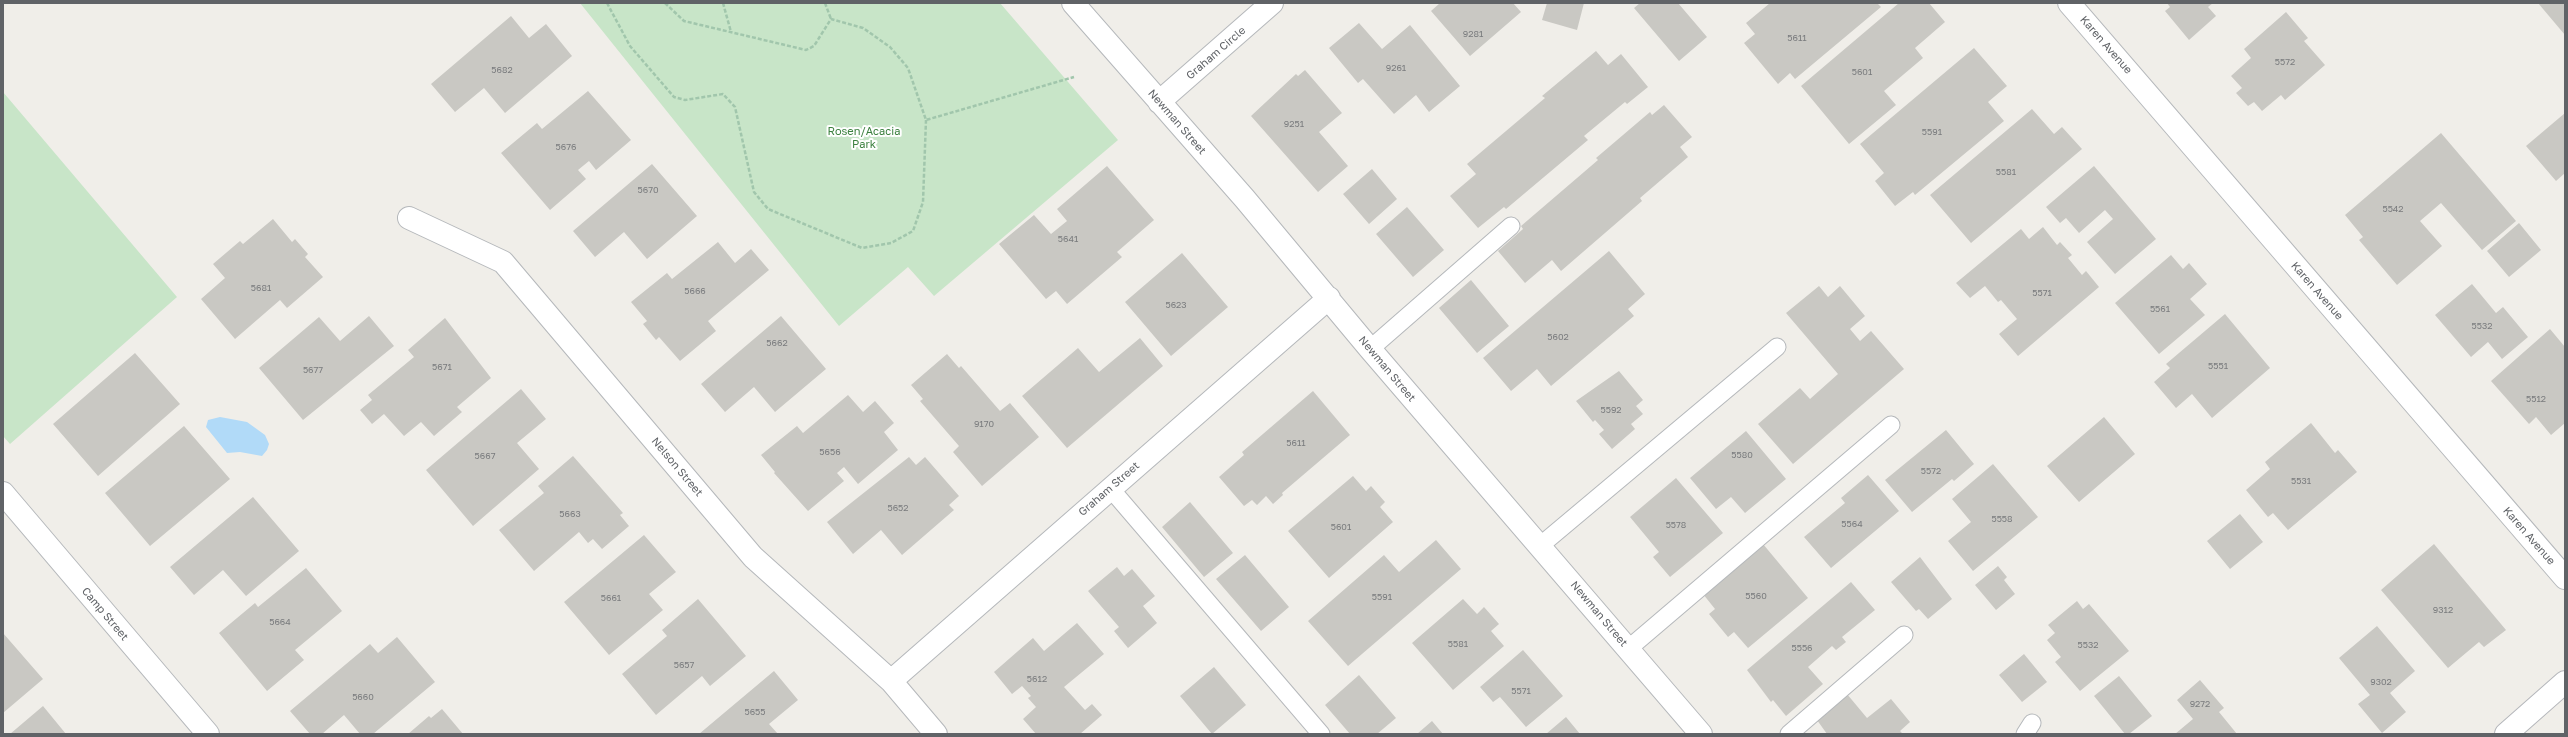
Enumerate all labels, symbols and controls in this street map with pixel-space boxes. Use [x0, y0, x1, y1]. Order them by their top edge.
street label: Karen Avenue [2077, 13, 2135, 77]
street label: Graham Circle [1184, 24, 1248, 82]
house number: 9281 [1463, 29, 1483, 39]
house number: 5611 [1787, 33, 1807, 43]
house number: 5572 [2275, 57, 2295, 67]
house number: 9261 [1386, 63, 1406, 73]
house number: 5682 [491, 65, 513, 75]
house number: 5601 [1852, 67, 1872, 77]
street label: Newman Street [1145, 87, 1209, 157]
house number: 9251 [1284, 119, 1304, 129]
park label: Rosen/Acacia Park [828, 125, 900, 151]
house number: 5591 [1922, 127, 1942, 137]
house number: 5676 [556, 142, 576, 152]
house number: 5581 [1996, 167, 2016, 177]
house number: 5670 [637, 185, 659, 195]
house number: 5542 [2382, 204, 2404, 214]
house number: 5641 [1058, 234, 1078, 244]
street label: Karen Avenue [2288, 259, 2346, 323]
house number: 5681 [251, 283, 271, 293]
house number: 5666 [684, 286, 706, 296]
house number: 5571 [2032, 288, 2052, 298]
house number: 5623 [1165, 300, 1187, 310]
house number: 5561 [2150, 304, 2170, 314]
house number: 5532 [2472, 321, 2492, 331]
house number: 5602 [1547, 332, 1569, 342]
street label: Newman Street [1356, 334, 1418, 404]
house number: 5662 [766, 338, 788, 348]
house number: 5551 [2208, 361, 2228, 371]
house number: 5671 [432, 362, 452, 372]
house number: 5677 [303, 365, 323, 375]
house number: 5512 [2526, 394, 2546, 404]
house number: 5592 [1600, 405, 1622, 415]
house number: 9170 [974, 419, 994, 429]
street label: Nelson Street [649, 435, 705, 499]
house number: 5611 [1286, 438, 1306, 448]
house number: 5656 [819, 447, 841, 457]
house number: 5580 [1731, 450, 1753, 460]
house number: 5667 [475, 451, 495, 461]
street label: Graham Street [1076, 459, 1142, 519]
house number: 5572 [1921, 466, 1941, 476]
house number: 5531 [2291, 476, 2311, 486]
house number: 5652 [887, 503, 909, 513]
street label: Karen Avenue [2500, 504, 2558, 568]
house number: 5663 [559, 509, 581, 519]
house number: 5558 [1991, 514, 2013, 524]
house number: 5564 [1841, 519, 1863, 529]
house number: 5578 [1666, 520, 1686, 530]
house number: 5601 [1331, 522, 1351, 532]
street label: Newman Street [1568, 579, 1630, 649]
street label: Camp Street [79, 585, 131, 643]
house number: 5560 [1745, 591, 1767, 601]
house number: 5591 [1372, 592, 1392, 602]
house number: 5661 [601, 593, 621, 603]
house number: 9312 [2433, 605, 2453, 615]
house number: 5664 [269, 617, 291, 627]
house number: 5581 [1448, 639, 1468, 649]
house number: 5532 [2078, 640, 2098, 650]
house number: 5556 [1791, 643, 1813, 653]
house number: 5657 [674, 660, 694, 670]
house number: 5612 [1027, 674, 1047, 684]
house number: 9302 [2370, 677, 2392, 687]
house number: 5571 [1511, 686, 1531, 696]
house number: 5660 [352, 692, 374, 702]
house number: 9272 [2190, 699, 2210, 709]
house number: 5655 [744, 707, 766, 717]

